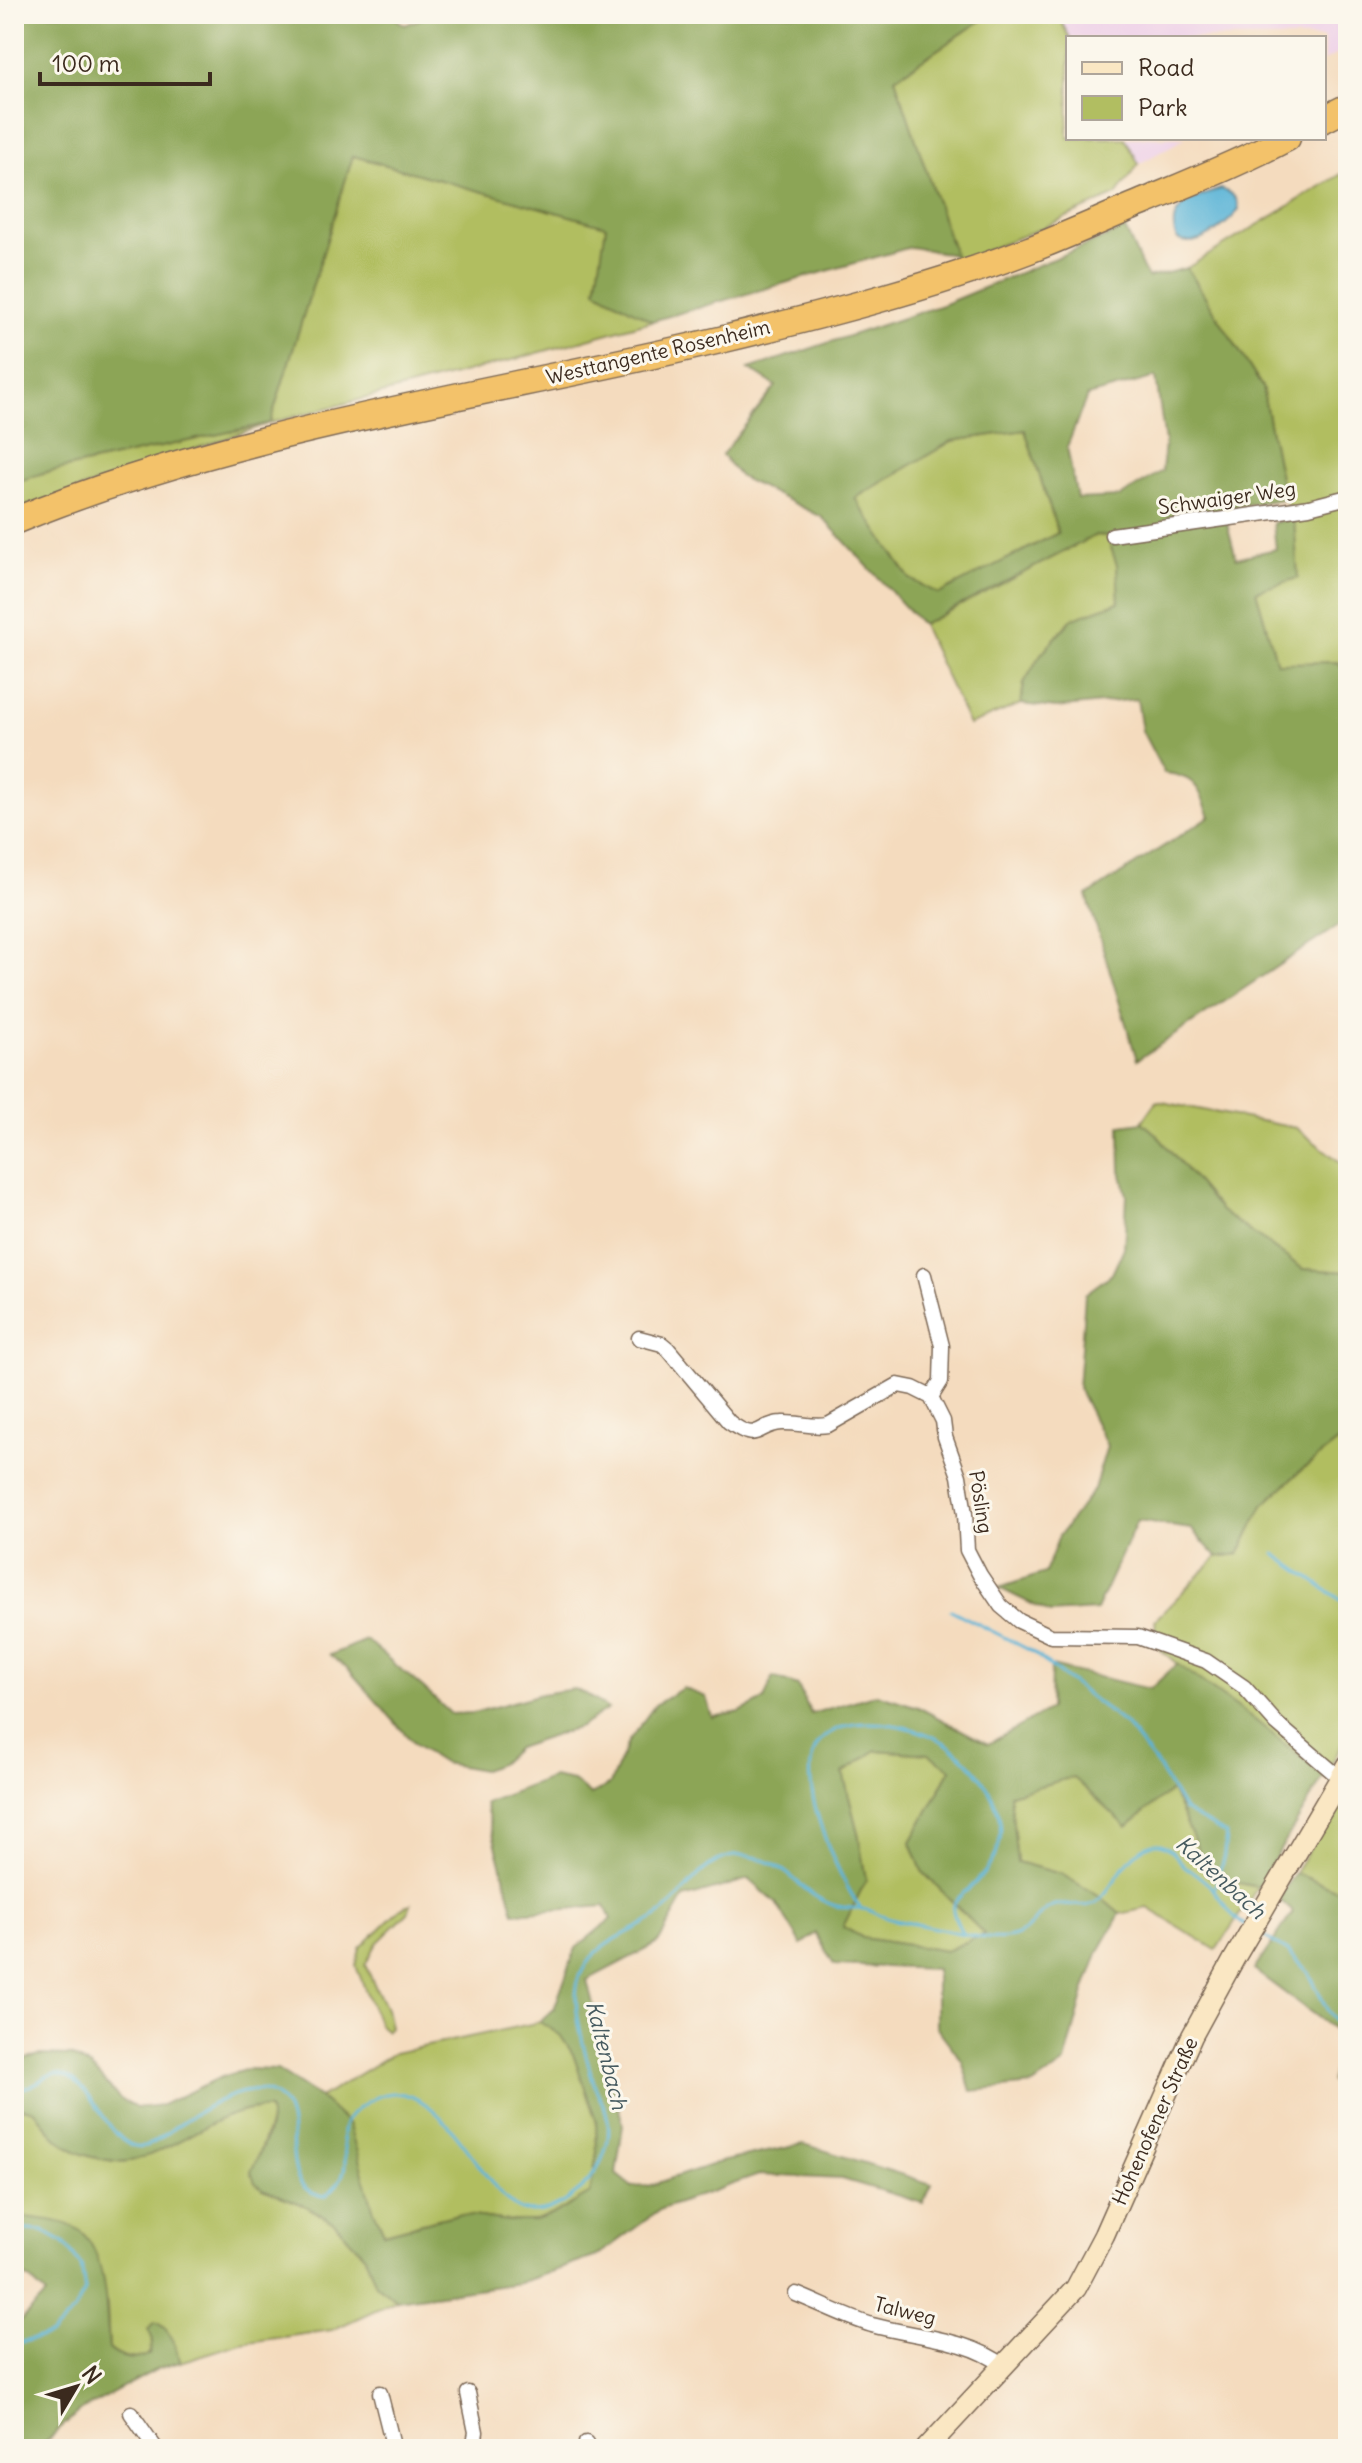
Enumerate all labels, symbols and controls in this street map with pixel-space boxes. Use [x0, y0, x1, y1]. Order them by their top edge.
scale bar [40, 36, 210, 86]
legend [1066, 36, 1326, 140]
text: 100 m [52, 48, 120, 78]
text: Road [1138, 52, 1194, 82]
text: Park [1138, 92, 1188, 122]
street label: Westtangente Rosenheim [544, 314, 772, 389]
street label: Schwaiger Weg [1157, 475, 1297, 520]
street label: Pösling [964, 1469, 999, 1535]
water label: Kaltenbach [1170, 1829, 1273, 1925]
water label: Kaltenbach [580, 1998, 634, 2114]
street label: Hohenofener Straße [1106, 2033, 1203, 2209]
street label: Talweg [872, 2291, 939, 2330]
north arrow [36, 2347, 116, 2427]
text: N [76, 2360, 107, 2389]

